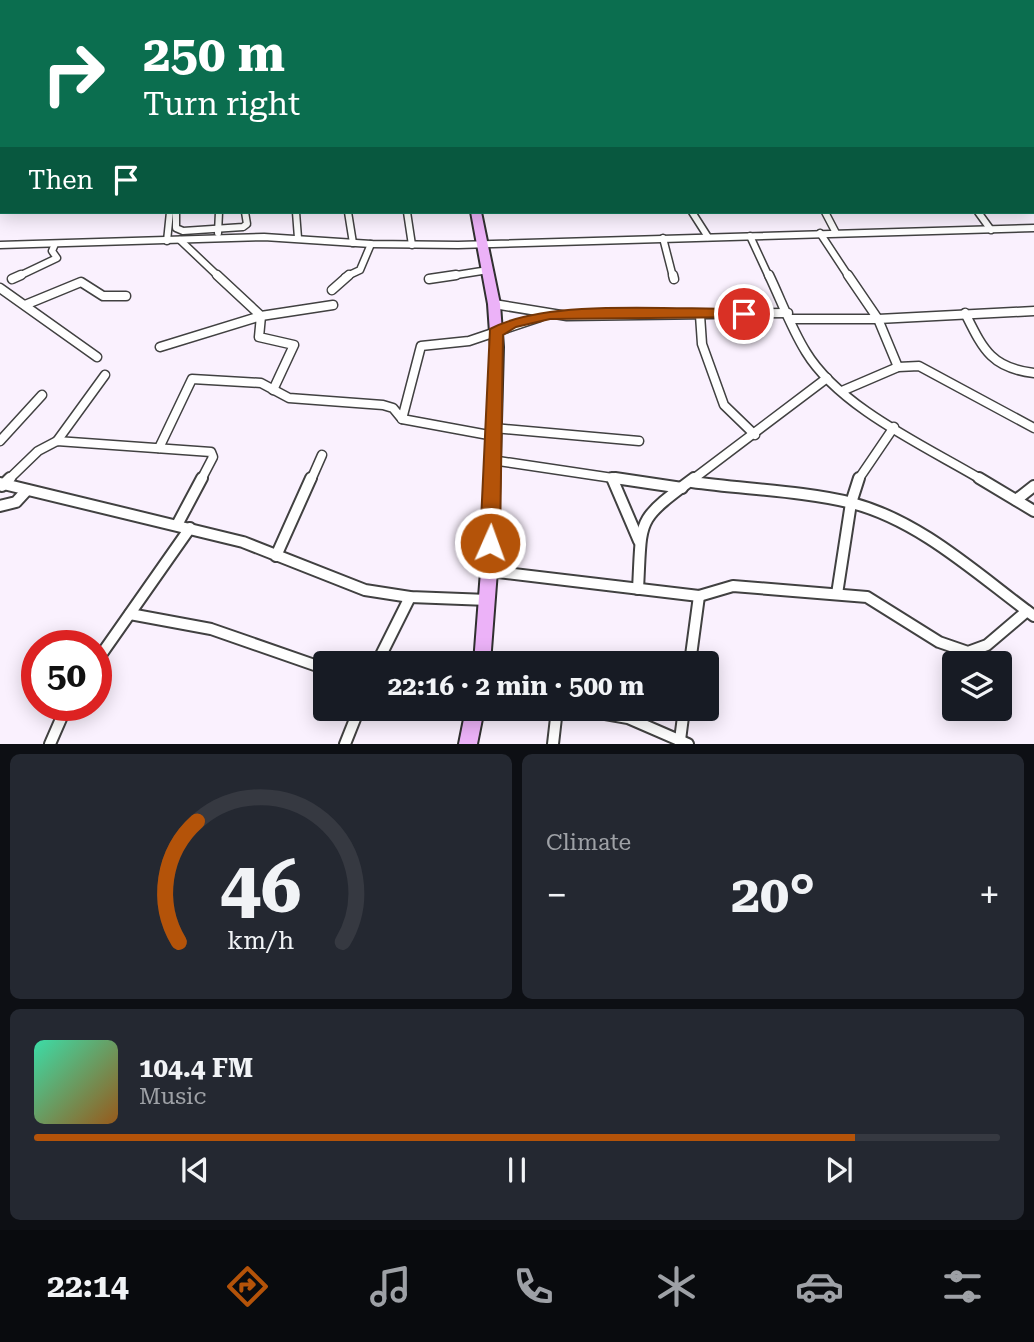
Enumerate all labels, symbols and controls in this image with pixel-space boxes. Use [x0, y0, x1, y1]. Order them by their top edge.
text: 250 m [143, 26, 285, 83]
icon: right [28, 28, 119, 119]
text: Turn right [143, 85, 300, 123]
icon: arrive [107, 161, 145, 199]
text: Then [28, 165, 93, 195]
pin [714, 284, 774, 344]
icon: arrive [725, 295, 763, 333]
position arrow [453, 506, 527, 580]
speed limit sign: 50 [21, 630, 112, 721]
map controls [942, 651, 1012, 721]
button: layers [942, 651, 1012, 721]
text: 22:16 · 2 min · 500 m [388, 671, 644, 701]
text: Climate [546, 829, 631, 856]
text: 46 [220, 846, 302, 931]
text: 20° [731, 864, 815, 925]
text: − [546, 873, 567, 917]
text: + [979, 873, 1000, 917]
text: km/h [228, 926, 294, 955]
text: 104.4 FM [139, 1053, 253, 1083]
text: Music [139, 1083, 206, 1110]
icon: previous [176, 1151, 214, 1189]
icon: pause [498, 1151, 536, 1189]
icon: next [820, 1151, 858, 1189]
icon: directions [223, 1262, 272, 1311]
icon: music [366, 1262, 415, 1311]
icon: phone [509, 1262, 558, 1311]
icon: climate [652, 1262, 701, 1311]
icon: car [795, 1262, 844, 1311]
icon: filters [938, 1262, 987, 1311]
text: 22:14 [47, 1267, 129, 1305]

